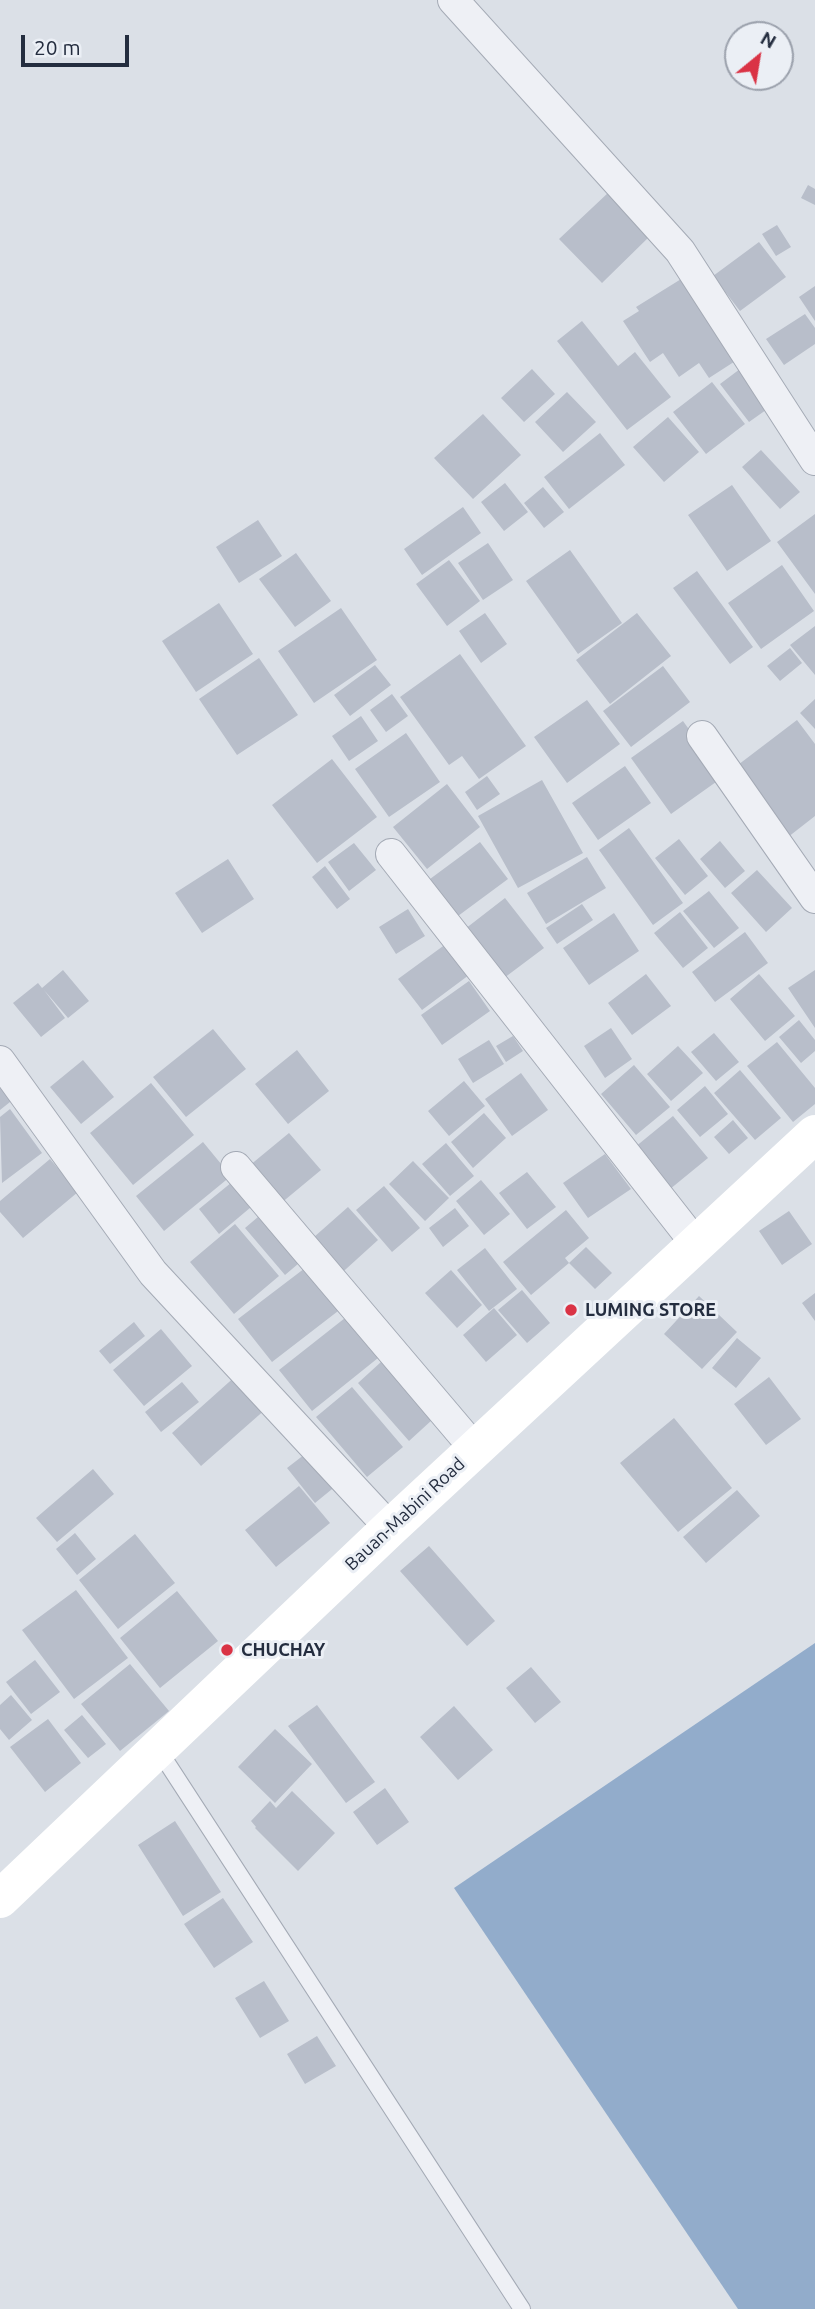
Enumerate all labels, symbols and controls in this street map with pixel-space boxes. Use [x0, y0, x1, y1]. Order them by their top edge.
scale bar [24, 21, 133, 65]
north arrow [724, 21, 794, 91]
text: N [757, 26, 780, 53]
text: 20 m [34, 35, 81, 59]
place label: LUMING STORE [585, 1299, 716, 1321]
marker: LUMING STORE [563, 1302, 579, 1318]
street label: Bauan-Mabini Road [341, 1453, 469, 1575]
place label: CHUCHAY [241, 1639, 325, 1661]
marker: CHUCHAY [219, 1642, 235, 1658]

